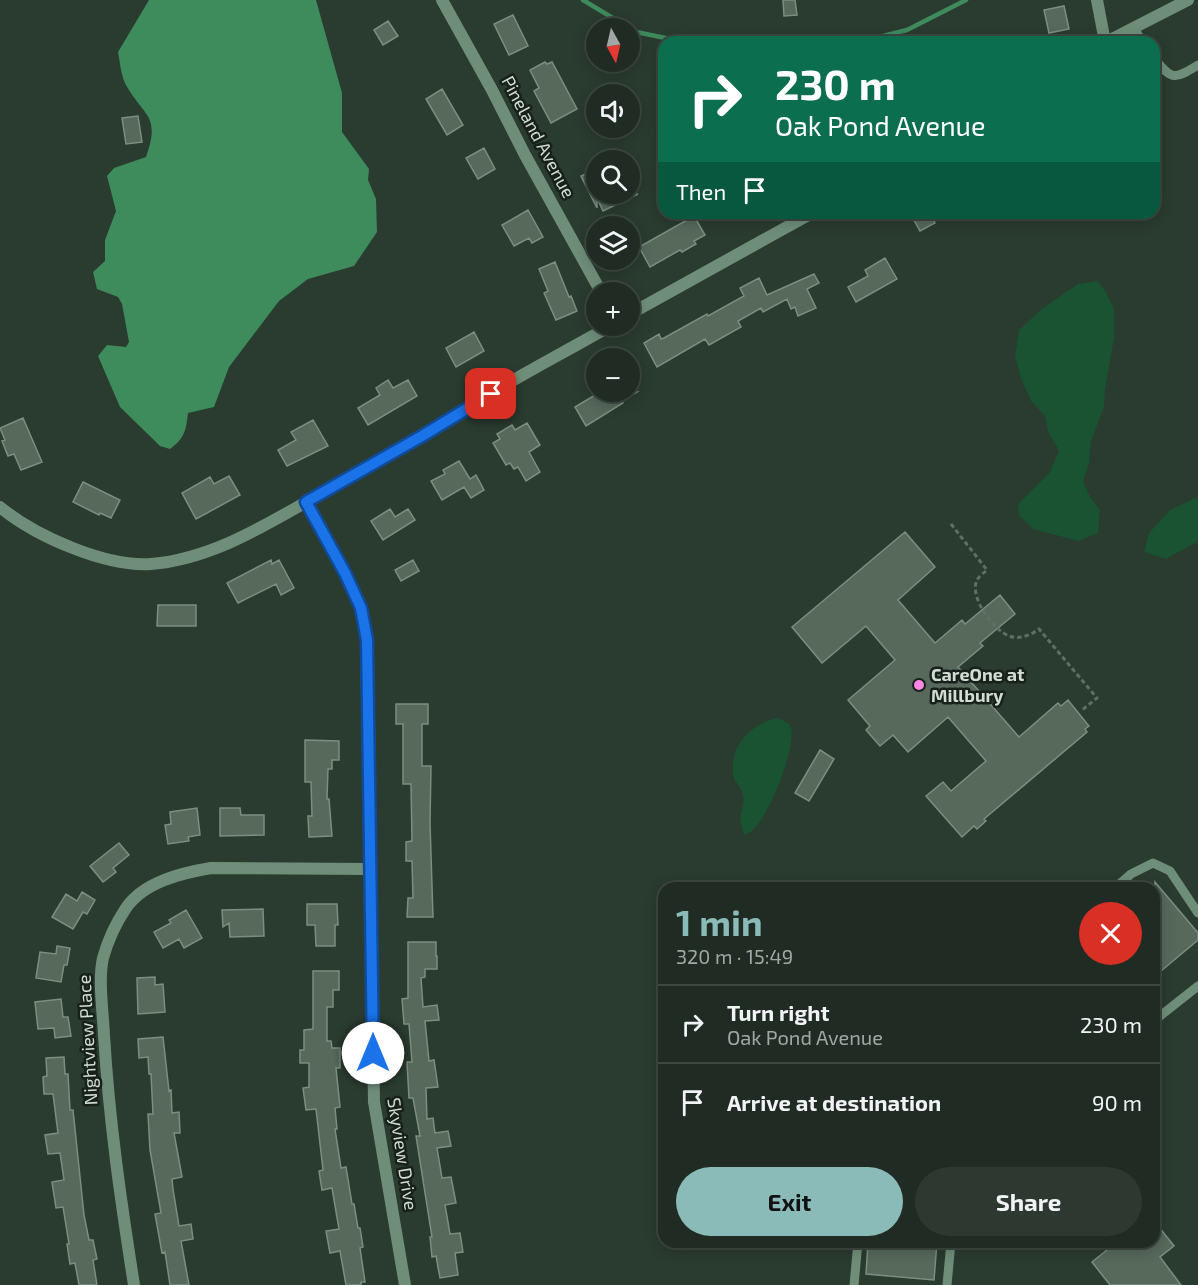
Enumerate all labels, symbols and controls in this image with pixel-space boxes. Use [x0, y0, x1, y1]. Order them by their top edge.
north arrow [586, 18, 640, 72]
map controls [586, 18, 640, 402]
text: 230 m [775, 58, 896, 108]
icon: right [676, 60, 754, 138]
street label: Pineland Avenue [497, 72, 580, 201]
button: sound [586, 84, 640, 138]
text: Oak Pond Avenue [775, 109, 985, 141]
button: search [586, 150, 640, 204]
icon: arrive [738, 174, 771, 207]
text: Then [676, 178, 726, 204]
button: layers [586, 216, 640, 270]
button: + [586, 282, 640, 336]
button: − [586, 348, 640, 402]
pin [465, 368, 516, 419]
icon: arrive [474, 377, 507, 410]
place label: CareOne at Millbury [931, 663, 1025, 706]
marker: CareOne at Millbury [912, 678, 926, 692]
text: 1 min [676, 900, 763, 943]
button: close [1079, 902, 1142, 965]
text: 320 m · 15:49 [676, 944, 793, 968]
street label: Nightview Place [73, 974, 101, 1106]
text: Turn right [727, 999, 829, 1025]
icon: right [676, 1008, 709, 1041]
text: 230 m [1080, 1011, 1142, 1037]
position arrow [341, 1021, 405, 1085]
text: Oak Pond Avenue [727, 1025, 883, 1049]
icon: arrive [676, 1086, 709, 1119]
text: Arrive at destination [727, 1089, 941, 1115]
text: 90 m [1092, 1089, 1142, 1115]
street label: Skyview Drive [383, 1096, 423, 1212]
button: Exit [676, 1167, 903, 1236]
button: Share [915, 1167, 1142, 1236]

